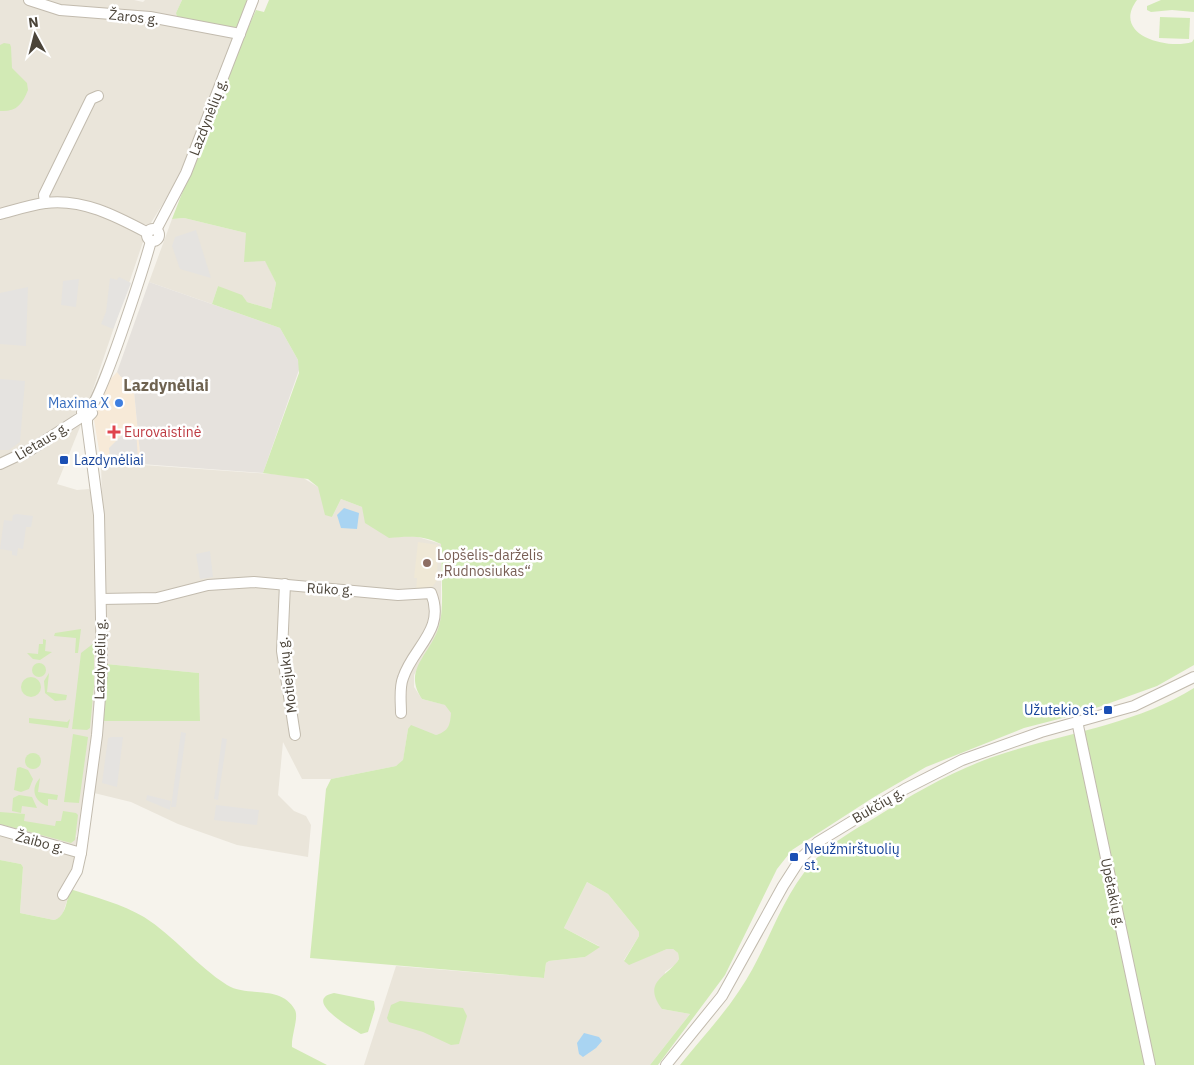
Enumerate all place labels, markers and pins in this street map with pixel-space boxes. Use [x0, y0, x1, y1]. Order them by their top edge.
place label: Maxima X [48, 394, 109, 412]
marker: Maxima X [113, 397, 125, 409]
place label: Eurovaistinė [124, 423, 202, 441]
marker: Eurovaistinė [108, 426, 120, 438]
place label: Lazdynėliai [74, 451, 144, 469]
marker: Lazdynėliai [58, 454, 70, 466]
place label: Lopšelis-darželis „Rudnosiukas“ [437, 546, 543, 580]
marker: Lopšelis-darželis „Rudnosiukas“ [421, 557, 433, 569]
place label: Užutekio st. [1024, 701, 1098, 719]
marker: Užutekio st. [1102, 704, 1114, 716]
place label: Neužmirštuolių st. [804, 840, 900, 874]
marker: Neužmirštuolių st. [788, 851, 800, 863]

